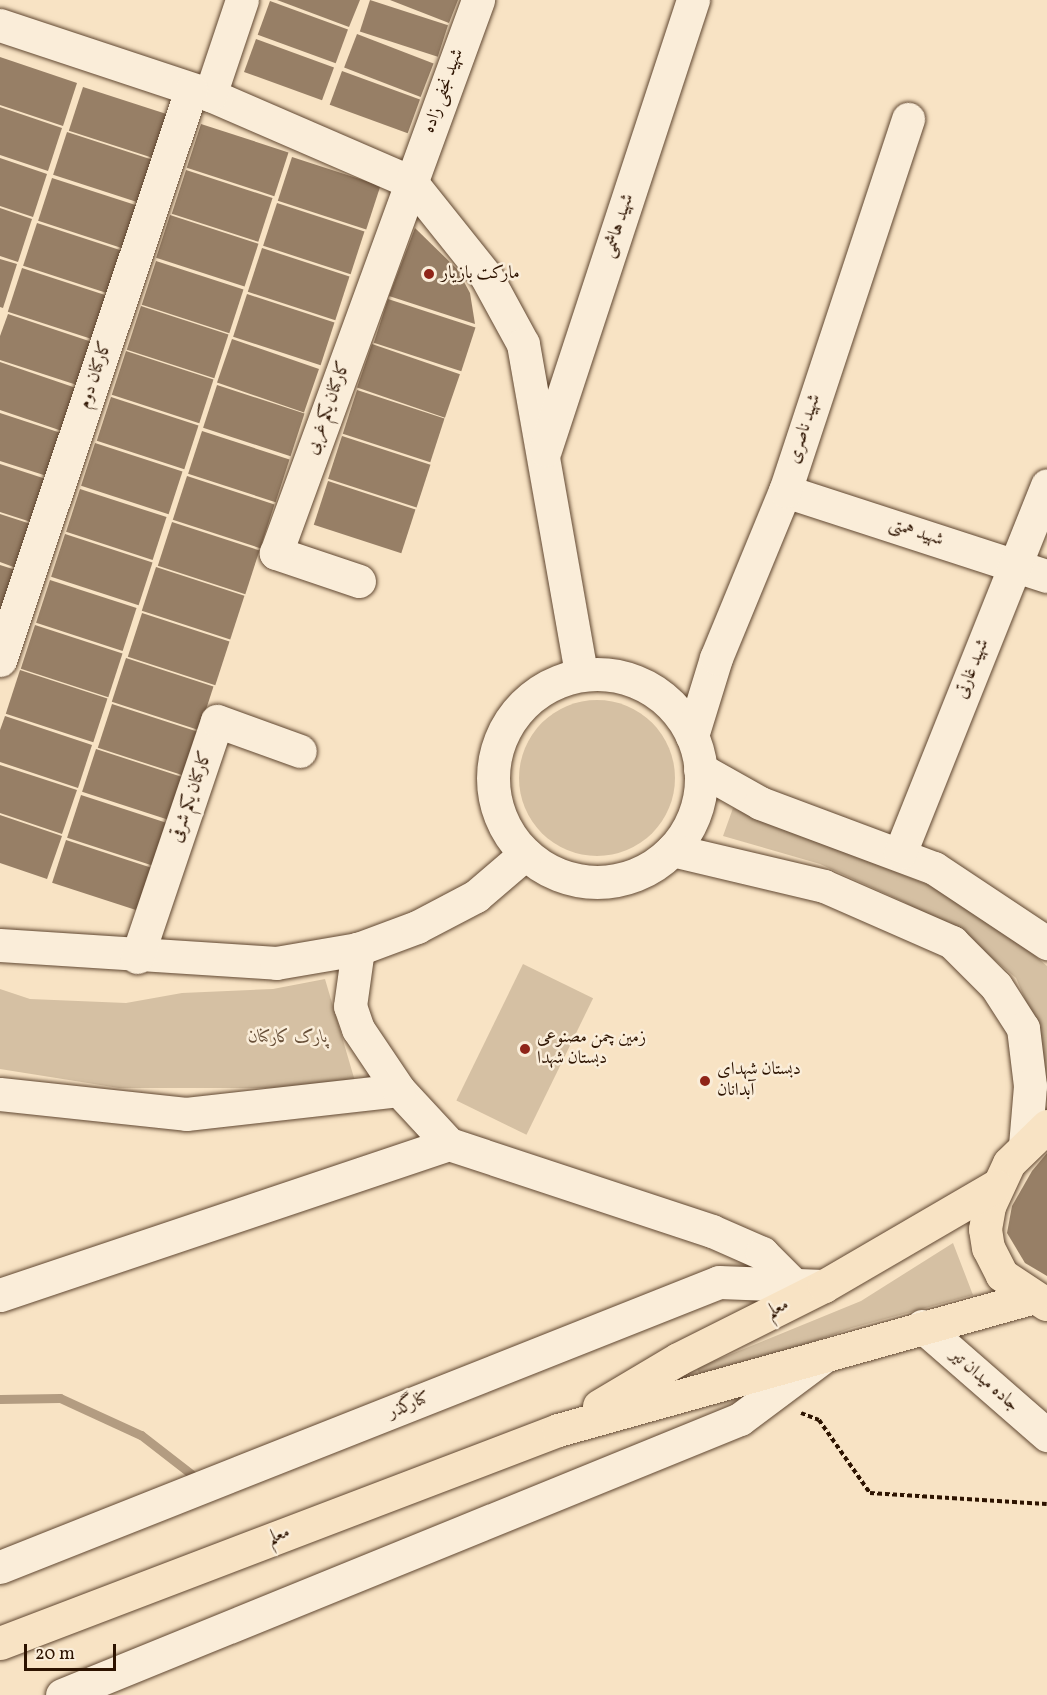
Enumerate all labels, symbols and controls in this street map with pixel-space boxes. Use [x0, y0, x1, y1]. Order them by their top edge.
street label: شهید نجفی زاده [419, 46, 469, 136]
street label: شهید هاشمی [598, 191, 640, 261]
place label: مارکت بازیار [441, 263, 520, 285]
marker: مارکت بازیار [422, 267, 436, 281]
street label: کارکنان دوم [74, 338, 118, 412]
street label: کارکنان یکم غربی [302, 358, 356, 458]
street label: شهید ناصری [784, 392, 826, 466]
street label: شهید همتی [886, 514, 946, 552]
street label: شهید غارتی [951, 636, 995, 702]
street label: کارکنان یکم شرقی [166, 748, 218, 846]
park label: پارک کارکنان [248, 1027, 328, 1049]
place label: زمین چمن مصنوعی دبستان شهدا [537, 1028, 646, 1070]
marker: زمین چمن مصنوعی دبستان شهدا [518, 1042, 532, 1056]
place label: دبستان شهدای آبدانان [717, 1060, 801, 1102]
marker: دبستان شهدای آبدانان [698, 1074, 712, 1088]
street label: معلم [763, 1294, 793, 1324]
street label: جاده میدان تیر [945, 1345, 1023, 1417]
street label: کنارگذر [385, 1388, 433, 1424]
street label: معلم [265, 1522, 293, 1550]
scale bar [27, 1632, 118, 1670]
text: 20 m [35, 1642, 75, 1667]

